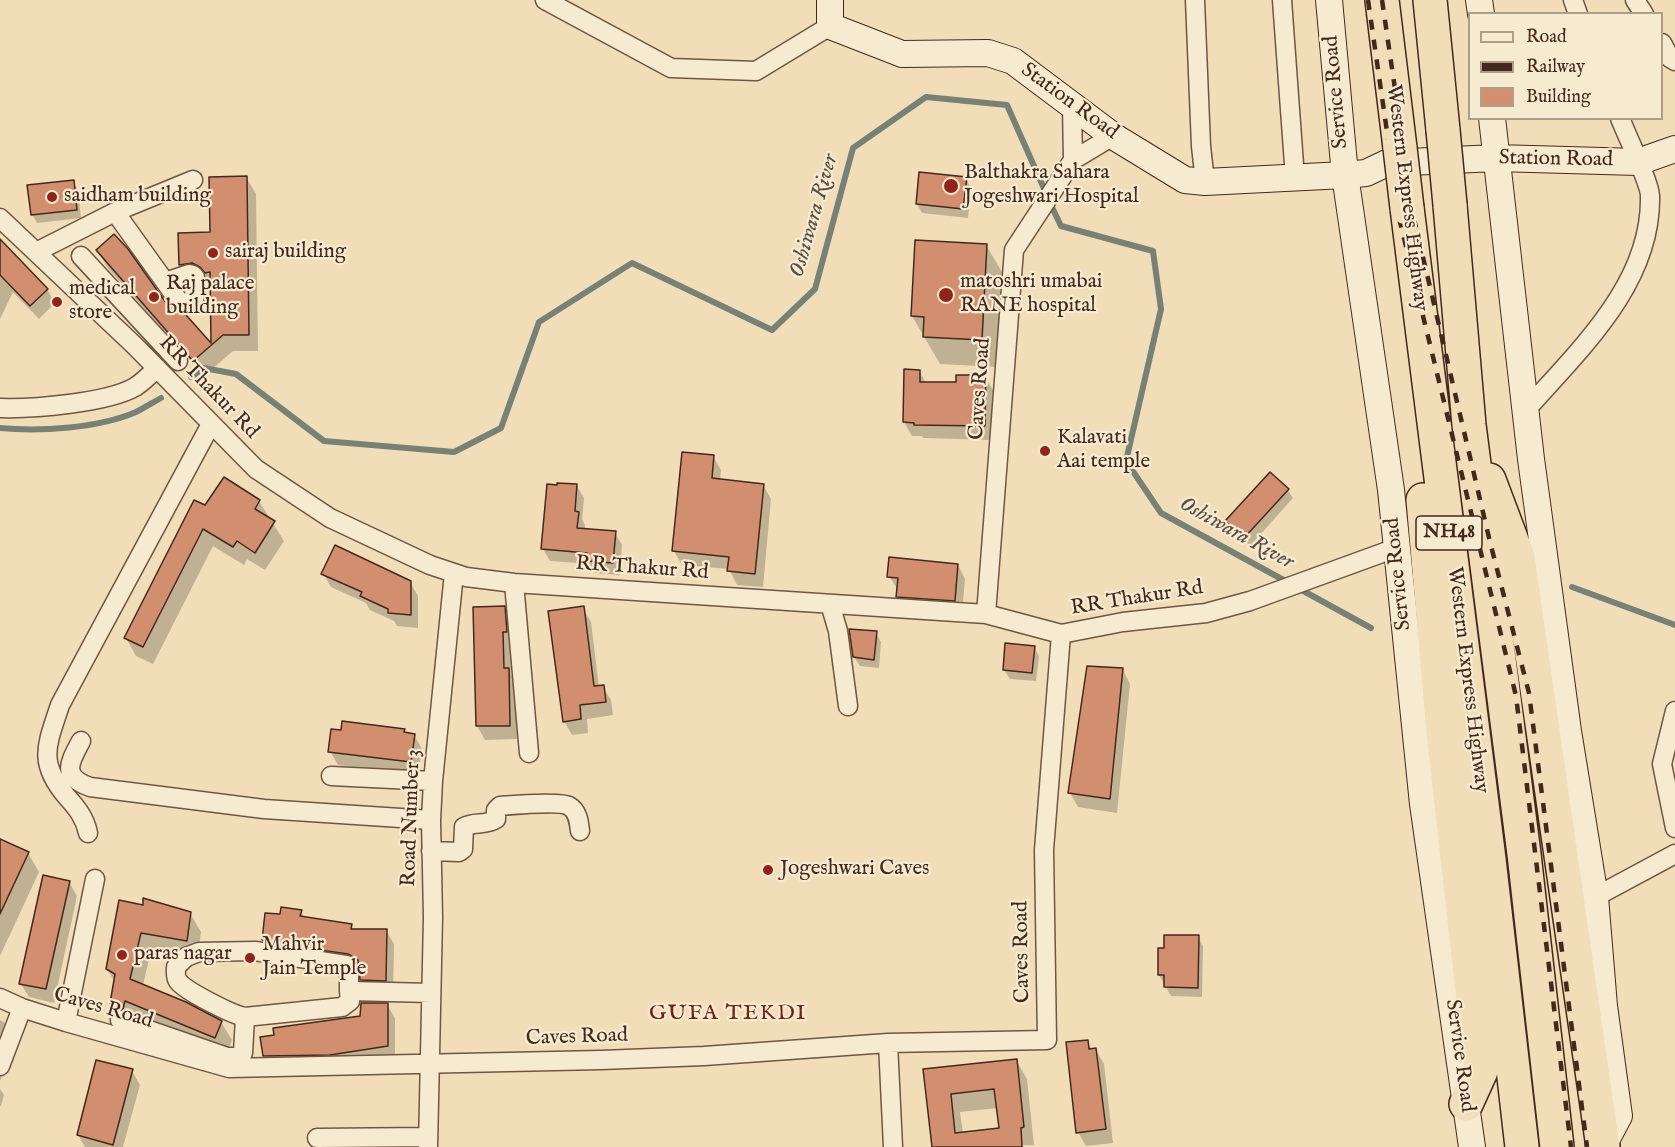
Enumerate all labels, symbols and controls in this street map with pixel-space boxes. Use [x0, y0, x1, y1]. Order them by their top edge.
legend [1468, 12, 1663, 120]
text: Road [1526, 26, 1567, 49]
street label: Service Road [1319, 34, 1355, 150]
text: Railway [1526, 56, 1585, 79]
street label: Station Road [1015, 58, 1123, 146]
street label: Western Express Highway [1380, 83, 1432, 313]
text: Building [1526, 86, 1591, 109]
street label: Station Road [1499, 146, 1613, 174]
water label: Oshiwara River [785, 151, 845, 281]
place label: Balthakra Sahara Jogeshwari Hospital [964, 161, 1139, 211]
marker: Balthakra Sahara Jogeshwari Hospital [942, 177, 960, 195]
place label: saidham building [64, 184, 211, 210]
marker: saidham building [45, 190, 59, 204]
place label: sairaj building [225, 240, 346, 266]
marker: sairaj building [206, 246, 220, 260]
place label: matoshri umabai RANE hospital [960, 270, 1102, 320]
place label: Raj palace building [166, 272, 254, 322]
place label: medical store [69, 277, 135, 327]
marker: matoshri umabai RANE hospital [937, 286, 955, 304]
marker: Raj palace building [147, 290, 161, 304]
marker: medical store [50, 295, 64, 309]
street label: RR Thakur Rd [153, 331, 263, 445]
street label: Caves Road [965, 337, 997, 441]
place label: Kalavati Aai temple [1057, 426, 1150, 476]
marker: Kalavati Aai temple [1038, 444, 1052, 458]
water label: Oshiwara River [1174, 492, 1298, 576]
street label: Service Road [1381, 516, 1417, 632]
road number: NH48 [1416, 516, 1482, 550]
street label: RR Thakur Rd [575, 552, 709, 586]
street label: Western Express Highway [1441, 565, 1493, 795]
street label: RR Thakur Rd [1069, 576, 1205, 622]
street label: Road Number 3 [397, 749, 427, 887]
place label: Jogeshwari Caves [780, 857, 929, 883]
marker: Jogeshwari Caves [761, 863, 775, 877]
street label: Caves Road [1010, 901, 1036, 1003]
place label: Mahvir Jain Temple [262, 933, 366, 983]
place label: paras nagar [134, 942, 232, 968]
marker: paras nagar [115, 948, 129, 962]
marker: Mahvir Jain Temple [243, 951, 257, 965]
street label: Caves Road [50, 983, 156, 1035]
street label: Service Road [1439, 998, 1479, 1114]
district label: GUFA TEKDI [649, 1001, 807, 1027]
street label: Caves Road [526, 1024, 628, 1052]

